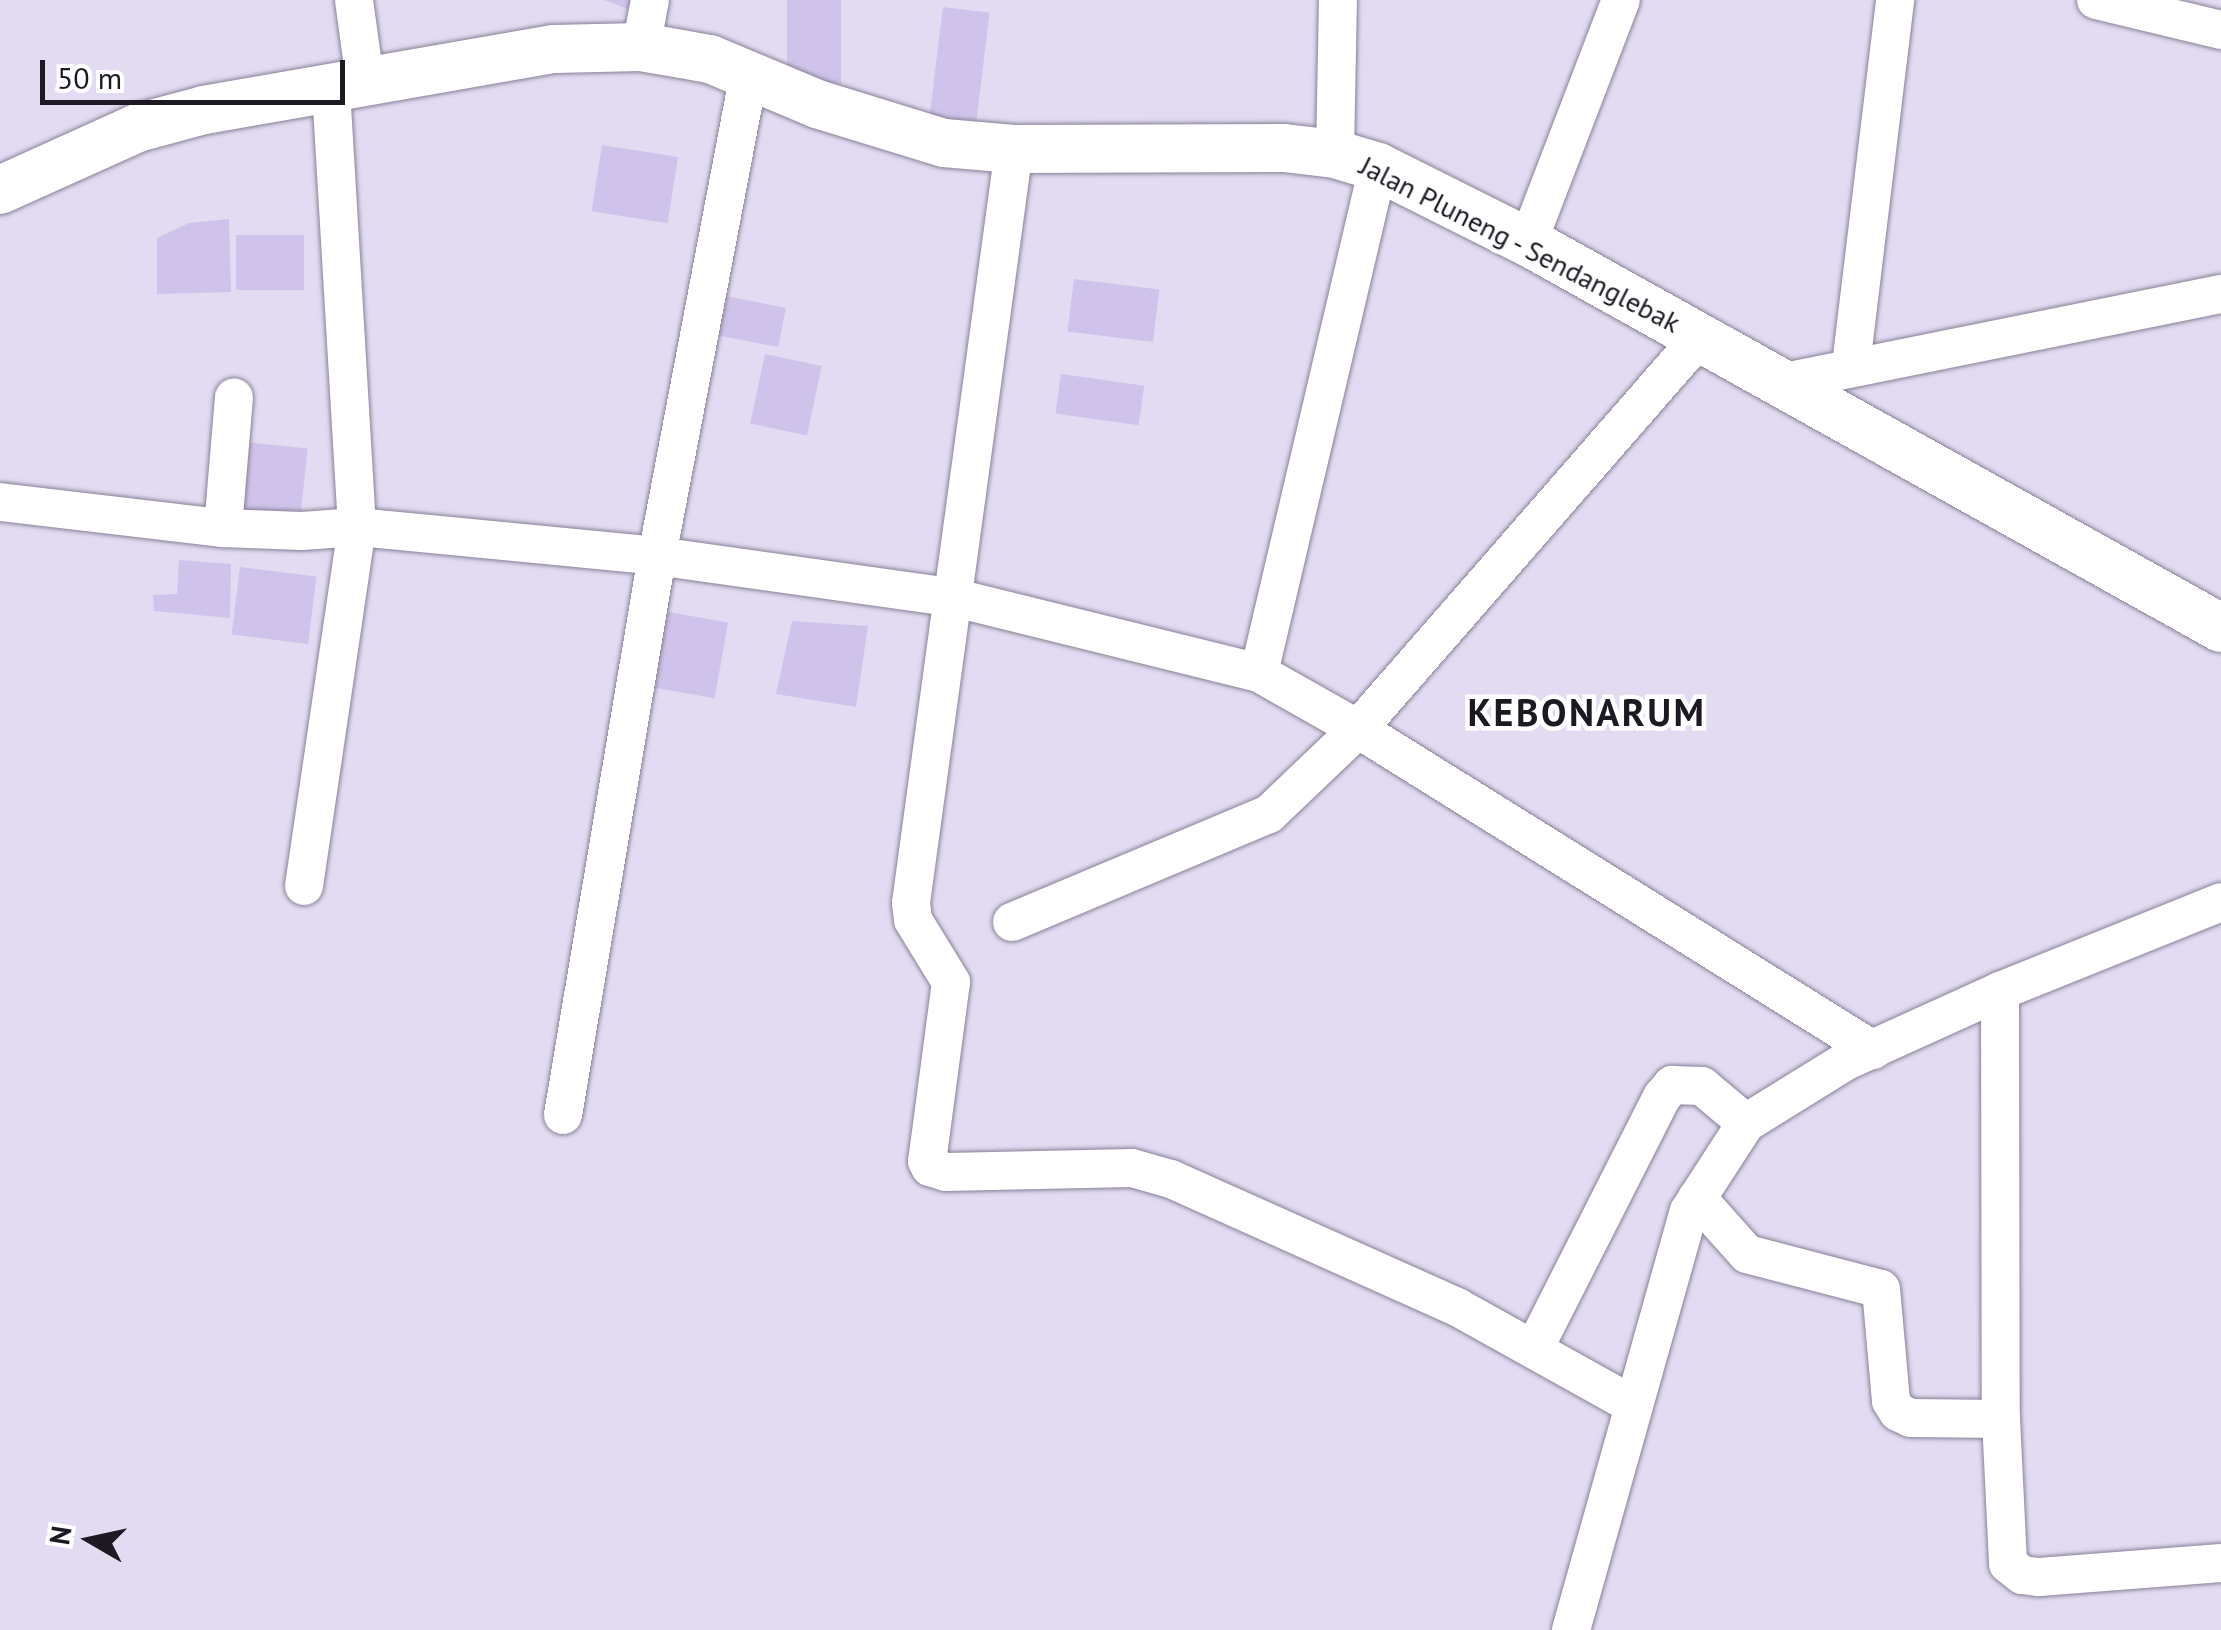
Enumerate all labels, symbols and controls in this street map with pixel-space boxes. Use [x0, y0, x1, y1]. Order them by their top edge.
scale bar [45, 40, 350, 102]
text: 50 m [57, 58, 122, 97]
street label: Jalan Pluneng - Sendanglebak [1352, 147, 1688, 341]
district label: KEBONARUM [1468, 689, 1706, 735]
north arrow [40, 1490, 140, 1590]
text: N [40, 1523, 80, 1547]

